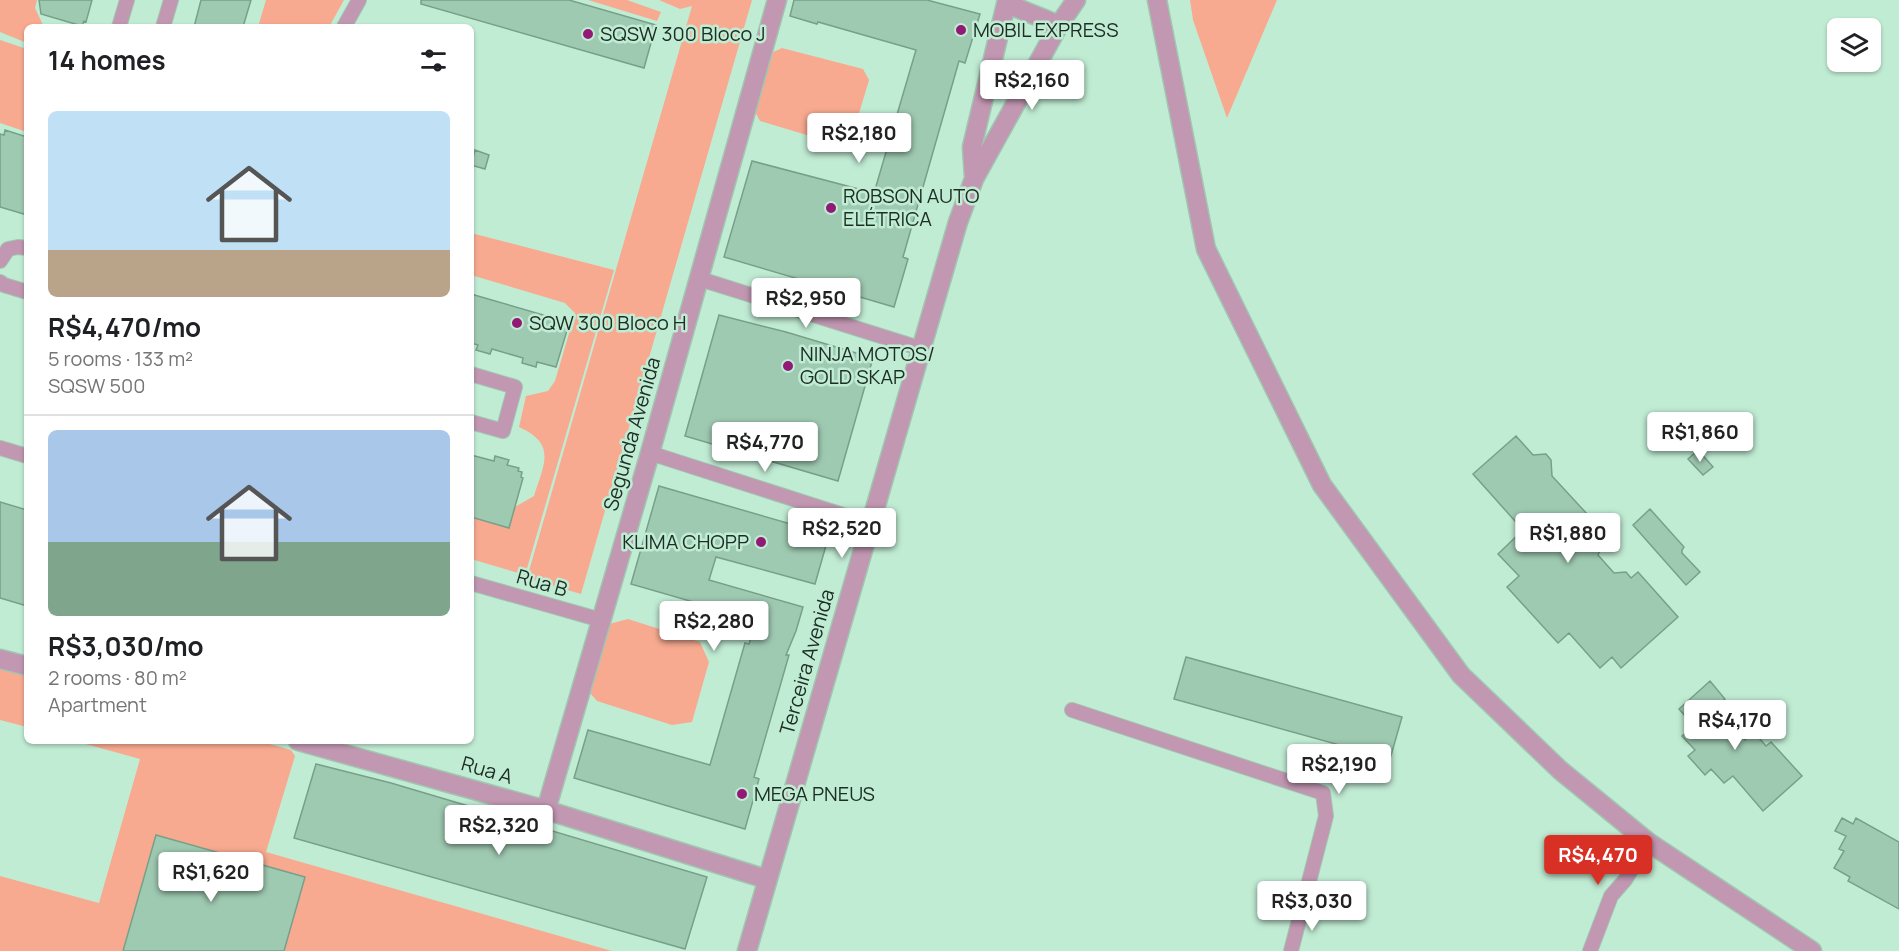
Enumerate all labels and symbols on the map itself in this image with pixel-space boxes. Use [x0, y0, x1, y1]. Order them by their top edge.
place label: MOBIL EXPRESS [973, 16, 1118, 43]
place label: SQSW 300 Bloco J [600, 20, 766, 47]
marker: MOBIL EXPRESS [954, 23, 968, 37]
marker: SQSW 300 Bloco J [581, 27, 595, 41]
pin: R$2,160 [977, 60, 1087, 111]
pin: R$2,180 [804, 113, 914, 164]
place label: ROBSON AUTO ELÉTRICA [843, 182, 980, 232]
marker: ROBSON AUTO ELÉTRICA [824, 201, 838, 215]
pin: R$2,950 [751, 278, 861, 329]
place label: SQW 300 Bloco H [529, 309, 686, 336]
marker: SQW 300 Bloco H [510, 316, 524, 330]
place label: NINJA MOTOS/ GOLD SKAP [800, 340, 935, 390]
street label: Segunda Avenida [597, 354, 666, 514]
marker: NINJA MOTOS/ GOLD SKAP [781, 359, 795, 373]
pin: R$1,860 [1645, 412, 1755, 463]
pin: R$4,770 [710, 422, 820, 473]
pin: R$2,520 [787, 508, 897, 559]
pin: R$1,880 [1513, 513, 1623, 564]
place label: KLIMA CHOPP [622, 528, 749, 555]
marker: KLIMA CHOPP [754, 535, 768, 549]
street label: Rua B [513, 562, 571, 603]
street label: Terceira Avenida [773, 586, 840, 738]
pin: R$2,280 [659, 601, 769, 652]
pin: R$4,170 [1680, 700, 1790, 751]
pin: R$2,190 [1284, 744, 1394, 795]
street label: Rua A [458, 749, 516, 790]
place label: MEGA PNEUS [754, 780, 875, 807]
marker: MEGA PNEUS [735, 787, 749, 801]
pin: R$2,320 [444, 805, 554, 856]
pin: R$4,470 [1543, 835, 1653, 886]
pin: R$1,620 [156, 852, 266, 903]
pin: R$3,030 [1257, 881, 1367, 932]

